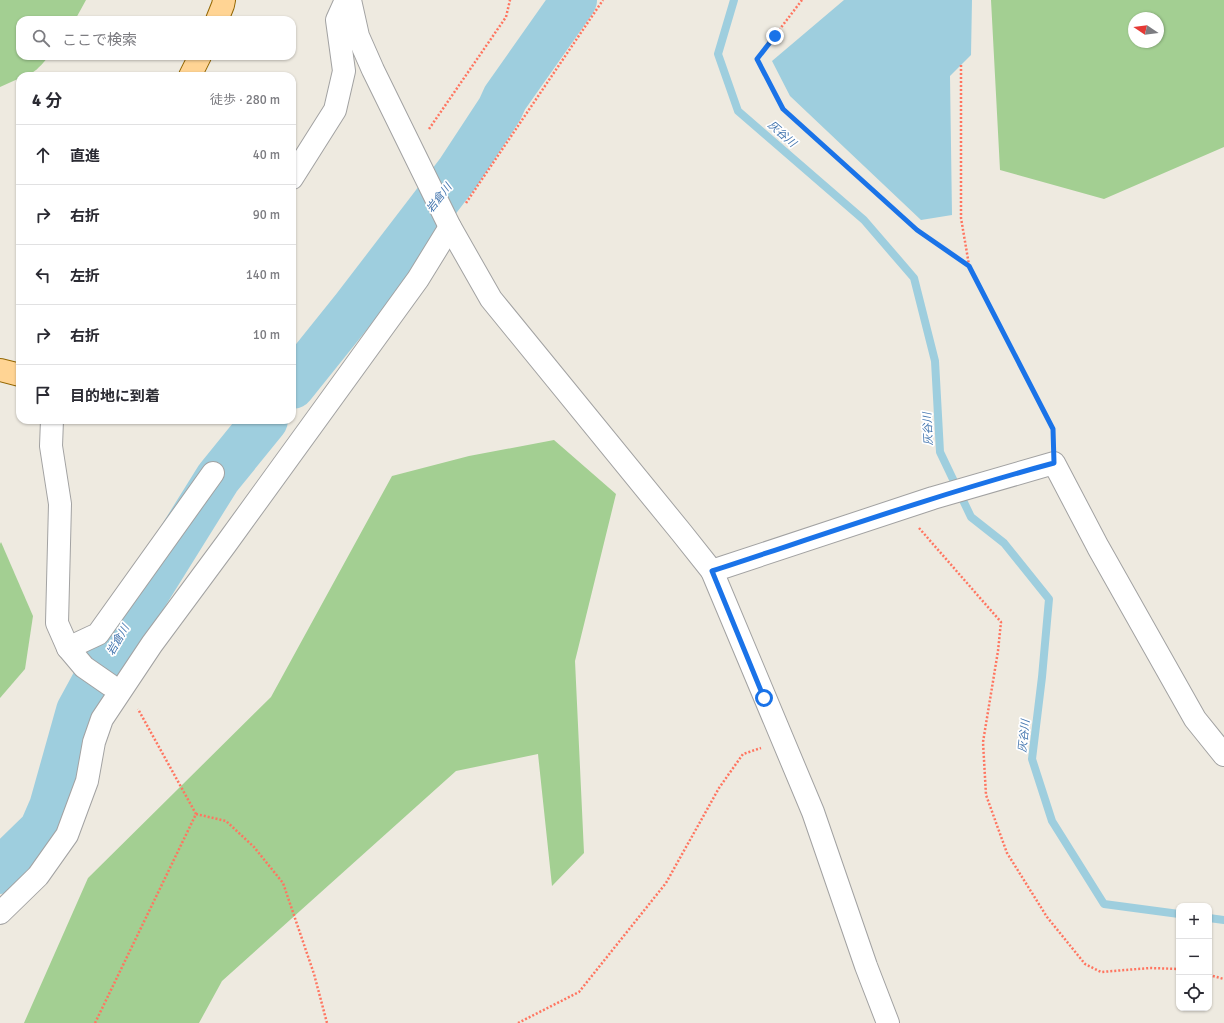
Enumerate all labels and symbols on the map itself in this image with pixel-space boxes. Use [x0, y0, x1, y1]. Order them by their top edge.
north arrow [1128, 12, 1164, 48]
route end [766, 27, 784, 45]
water label: 灰谷川 [765, 118, 799, 150]
water label: 岩倉川 [424, 180, 455, 215]
water label: 灰谷川 [921, 411, 935, 446]
water label: 岩倉川 [104, 622, 132, 658]
route start [755, 689, 773, 707]
water label: 灰谷川 [1016, 718, 1032, 753]

